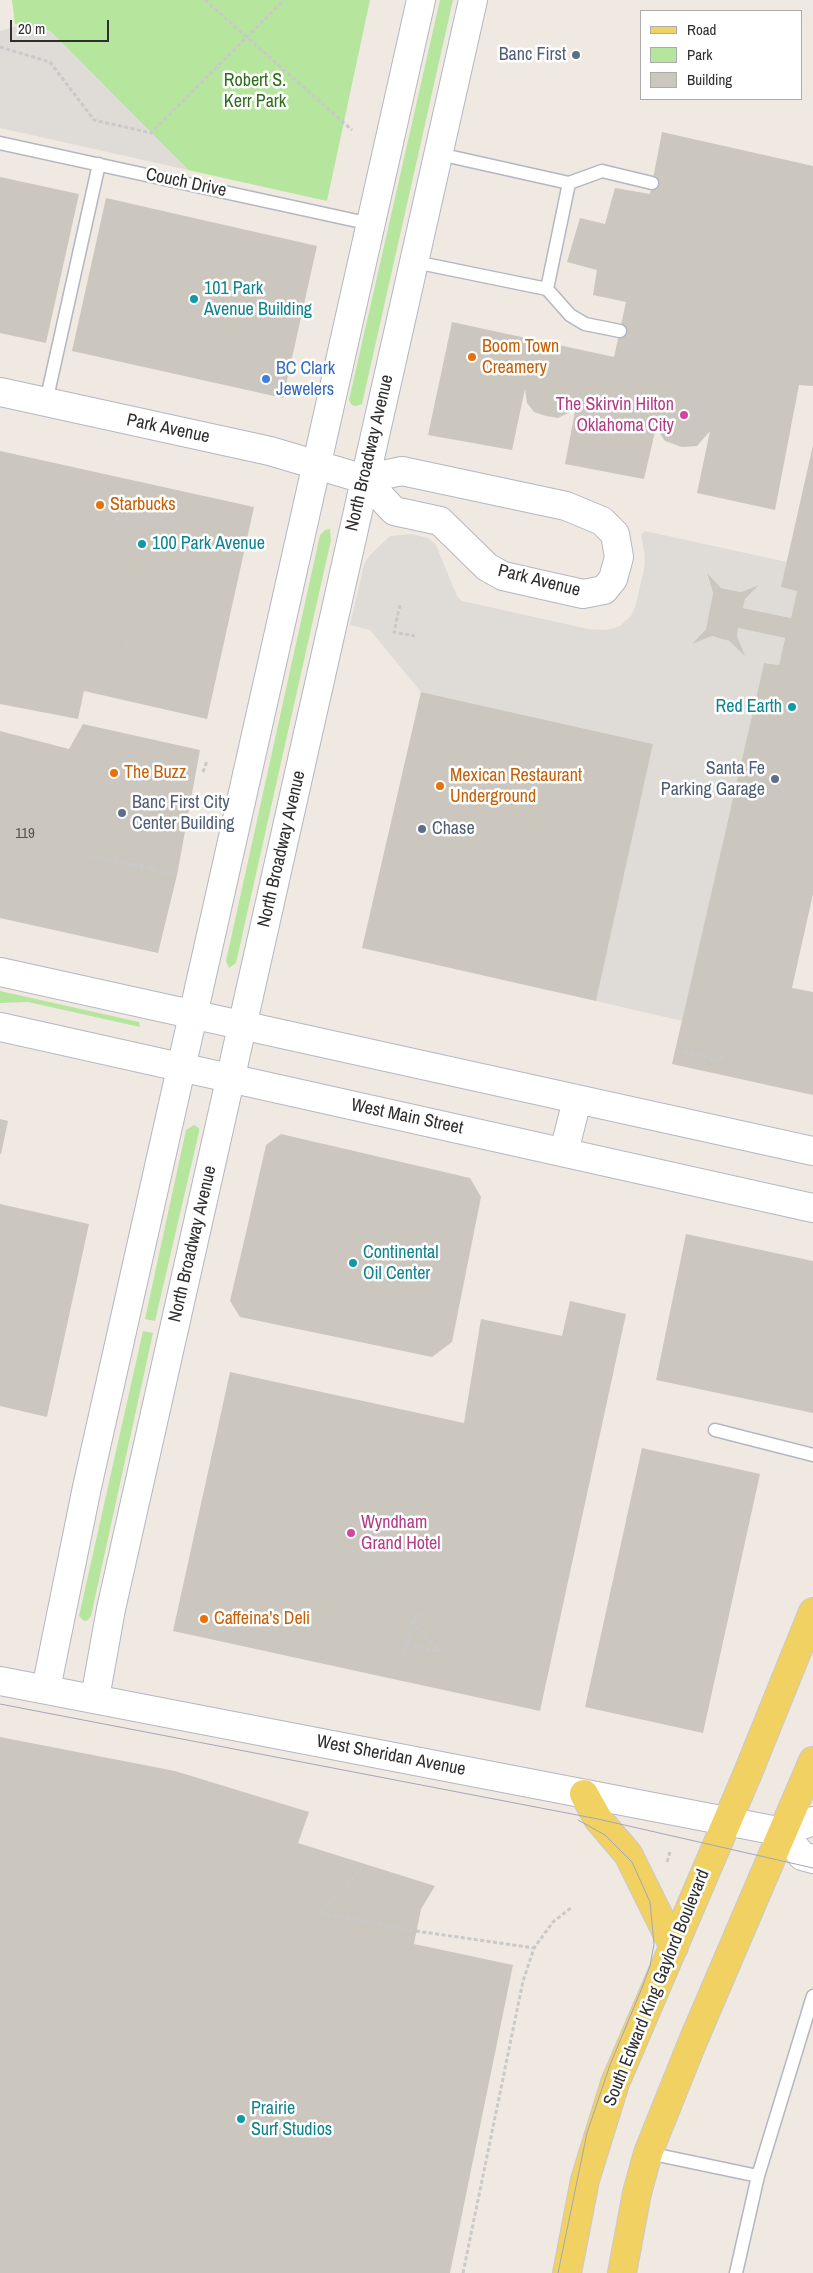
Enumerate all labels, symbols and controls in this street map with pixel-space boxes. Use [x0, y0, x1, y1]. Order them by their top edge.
scale bar [12, 10, 111, 42]
legend [640, 10, 803, 100]
text: 20 m [18, 18, 45, 39]
text: Road [687, 19, 716, 40]
place label: Banc First [499, 44, 566, 66]
text: Park [687, 44, 712, 65]
marker: Banc First [570, 49, 582, 61]
text: Building [687, 69, 732, 90]
park label: Robert S. Kerr Park [224, 70, 286, 112]
street label: Couch Drive [144, 164, 228, 202]
place label: 101 Park Avenue Building [204, 278, 312, 320]
marker: 101 Park Avenue Building [188, 293, 200, 305]
place label: Boom Town Creamery [482, 336, 559, 378]
marker: Boom Town Creamery [466, 351, 478, 363]
place label: BC Clark Jewelers [276, 358, 335, 400]
marker: BC Clark Jewelers [260, 373, 272, 385]
street label: North Broadway Avenue [342, 373, 398, 533]
place label: The Skirvin Hilton Oklahoma City [556, 394, 674, 436]
marker: The Skirvin Hilton Oklahoma City [678, 409, 690, 421]
street label: Park Avenue [125, 410, 211, 448]
place label: Starbucks [110, 494, 176, 516]
marker: Starbucks [94, 499, 106, 511]
place label: 100 Park Avenue [152, 533, 265, 555]
marker: 100 Park Avenue [136, 538, 148, 550]
street label: Park Avenue [496, 560, 582, 602]
place label: Red Earth [716, 696, 782, 718]
marker: Red Earth [786, 701, 798, 713]
place label: Santa Fe Parking Garage [661, 758, 765, 801]
place label: The Buzz [124, 762, 186, 784]
place label: Mexican Restaurant Underground [450, 765, 582, 808]
marker: The Buzz [108, 767, 120, 779]
street label: North Broadway Avenue [254, 769, 310, 929]
marker: Santa Fe Parking Garage [769, 773, 781, 785]
marker: Mexican Restaurant Underground [434, 780, 446, 792]
place label: Banc First City Center Building [132, 792, 235, 834]
marker: Banc First City Center Building [116, 807, 128, 819]
place label: Chase [432, 818, 475, 840]
marker: Chase [416, 823, 428, 835]
house number: 119 [15, 825, 35, 843]
street label: West Main Street [349, 1095, 465, 1139]
street label: North Broadway Avenue [165, 1164, 221, 1324]
place label: Continental Oil Center [363, 1242, 438, 1284]
marker: Continental Oil Center [347, 1257, 359, 1269]
place label: Wyndham Grand Hotel [361, 1512, 441, 1555]
marker: Wyndham Grand Hotel [345, 1527, 357, 1539]
place label: Caffeina's Deli [214, 1608, 310, 1630]
marker: Caffeina's Deli [198, 1613, 210, 1625]
street label: West Sheridan Avenue [315, 1731, 467, 1781]
street label: South Edward King Gaylord Boulevard [599, 1866, 715, 2110]
place label: Prairie Surf Studios [251, 2098, 332, 2140]
marker: Prairie Surf Studios [235, 2113, 247, 2125]

